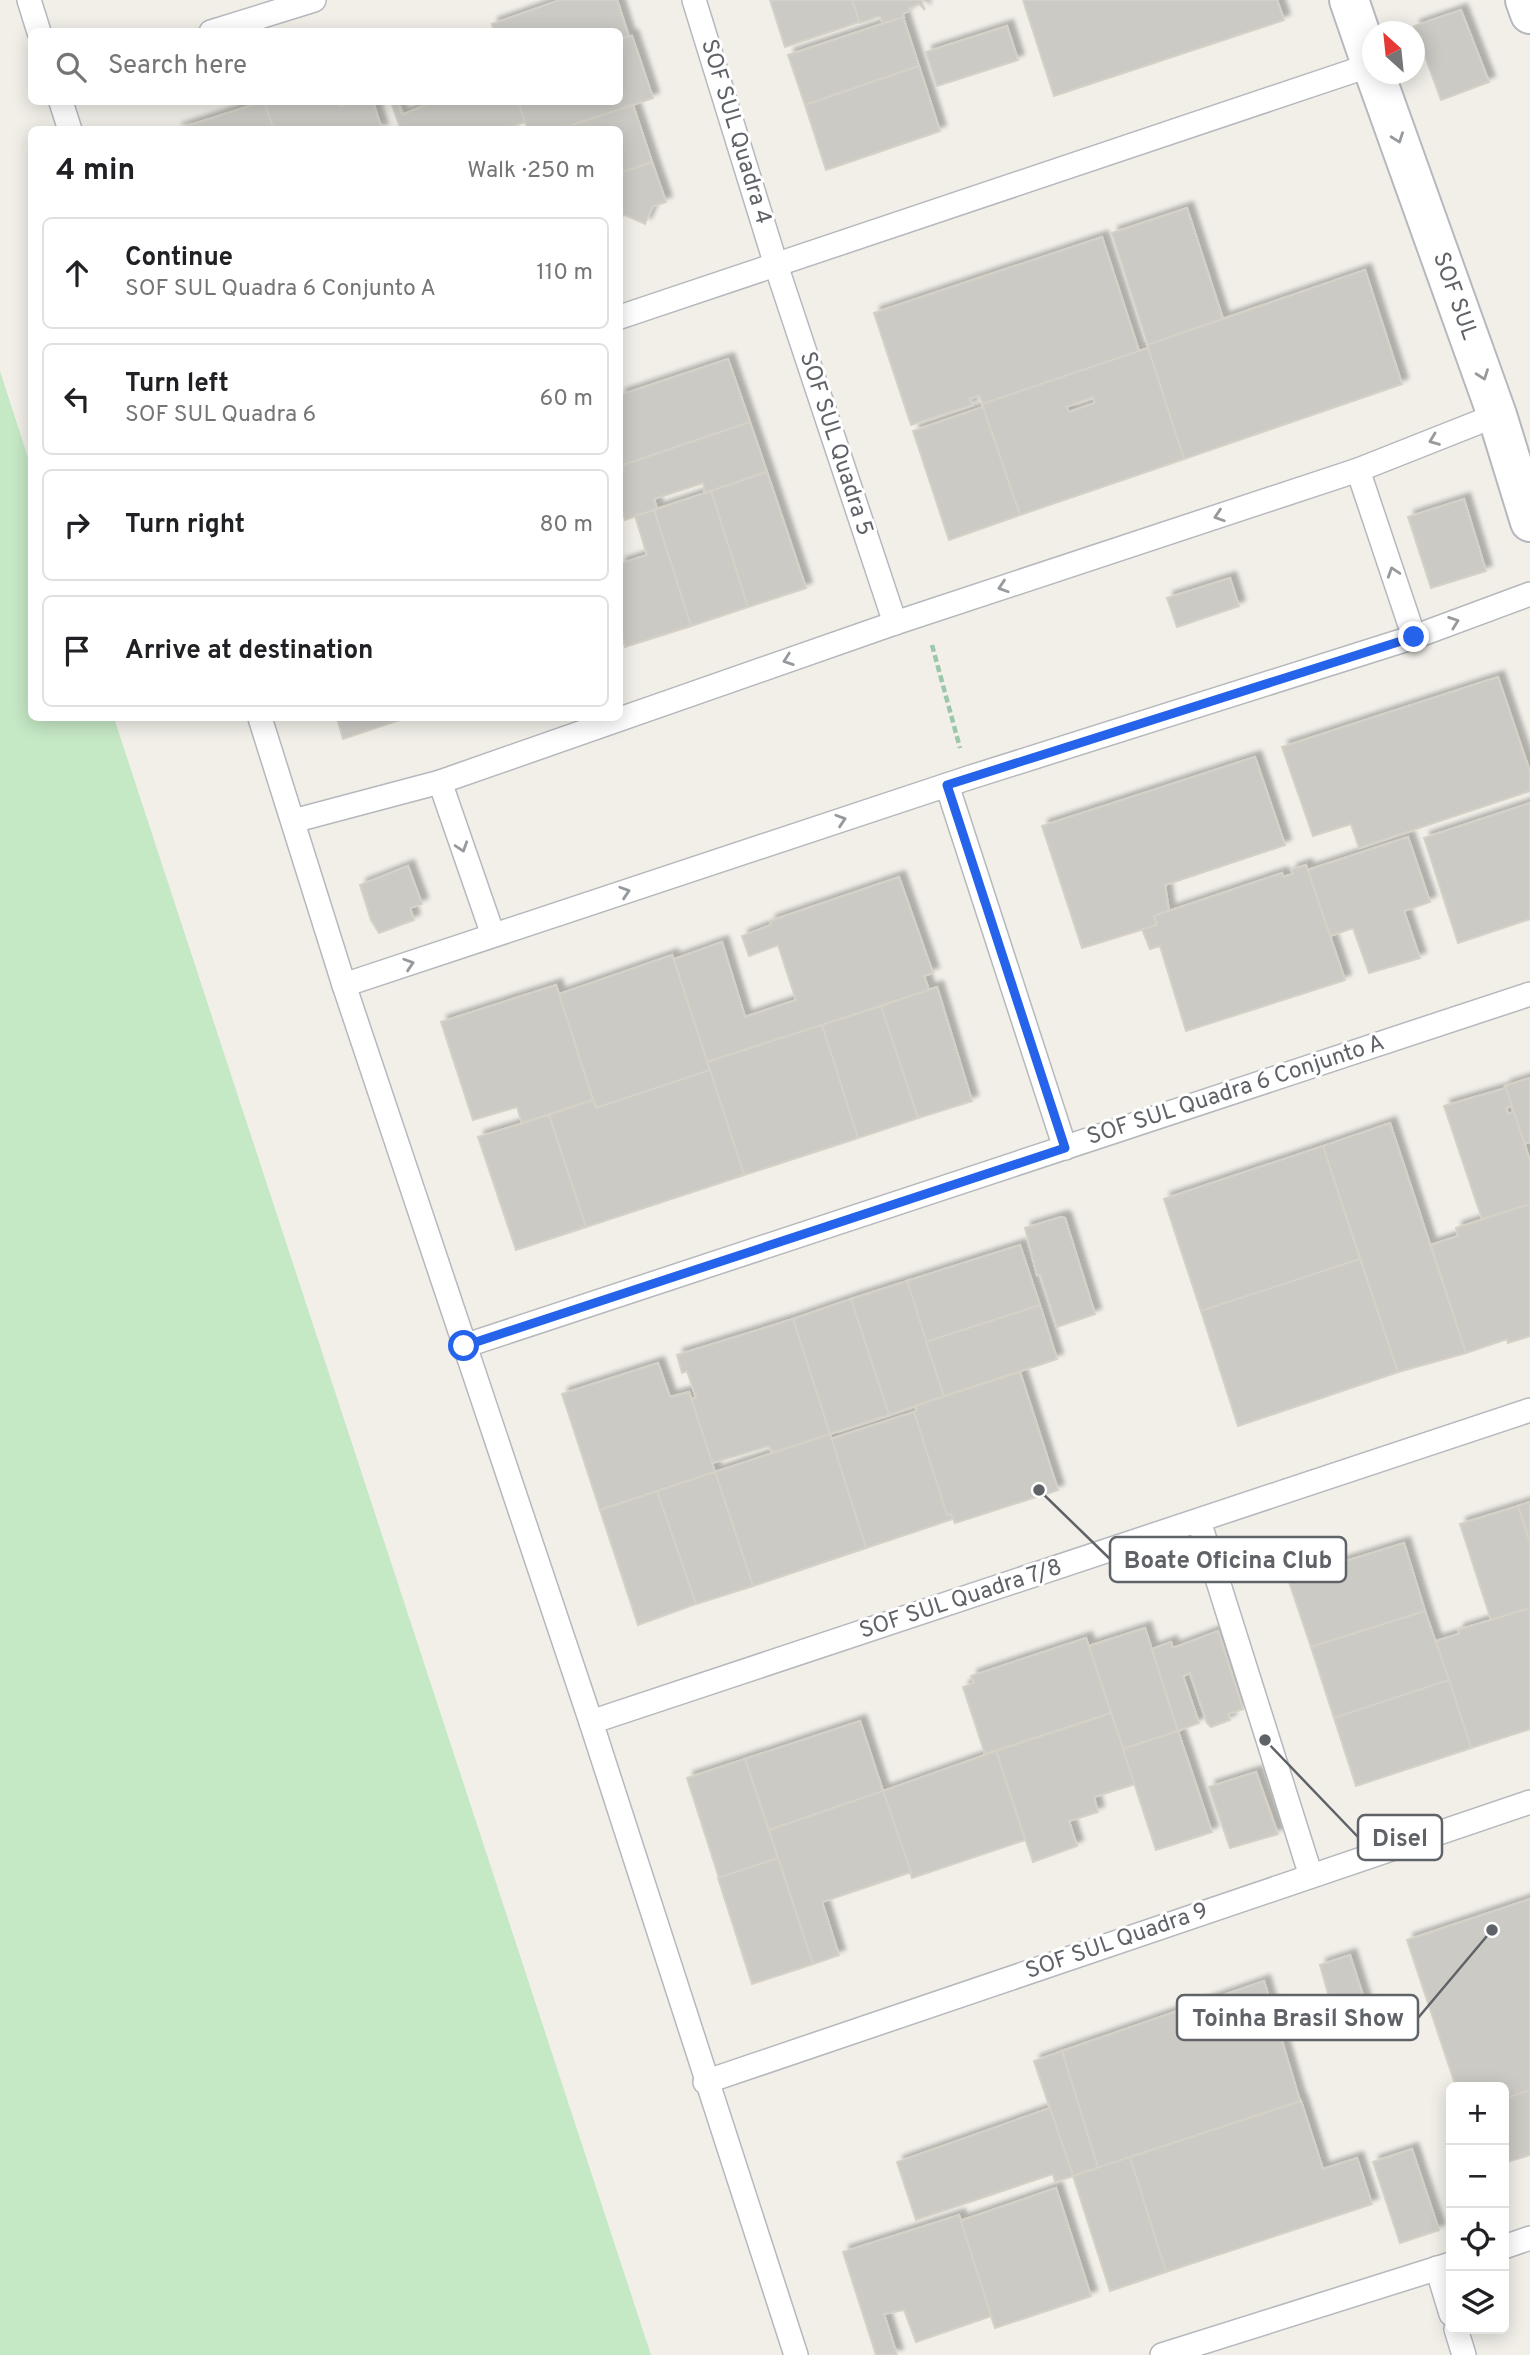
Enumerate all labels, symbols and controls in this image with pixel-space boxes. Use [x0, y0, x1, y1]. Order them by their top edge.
north arrow [1362, 21, 1425, 84]
search box [28, 28, 623, 105]
street label: SOF SUL Quadra 4 [693, 36, 777, 228]
icon: search [52, 48, 90, 86]
text: Search here [108, 50, 247, 83]
one-way arrow [1390, 131, 1404, 143]
text: 4 min [56, 153, 135, 190]
text: Walk · 250 m [467, 157, 595, 186]
text: Continue [125, 242, 233, 275]
street label: SOF SUL [1425, 248, 1484, 344]
icon: ahead [58, 254, 96, 292]
text: 110 m [536, 259, 593, 288]
text: SOF SUL Quadra 6 Conjunto A [125, 275, 436, 304]
street label: SOF SUL Quadra 5 [792, 348, 878, 540]
text: Turn left [125, 368, 229, 401]
one-way arrow [1475, 368, 1489, 380]
icon: left [58, 380, 96, 418]
text: 60 m [540, 385, 593, 414]
text: SOF SUL Quadra 6 [125, 401, 316, 430]
one-way arrow [1428, 431, 1440, 445]
icon: right [58, 506, 96, 544]
one-way arrow [1214, 507, 1226, 522]
text: Turn right [125, 509, 245, 542]
text: 80 m [540, 511, 593, 540]
one-way arrow [1387, 566, 1402, 578]
one-way arrow [998, 579, 1010, 593]
one-way arrow [1447, 616, 1459, 630]
route end [1398, 621, 1429, 652]
icon: arrive [58, 632, 96, 670]
text: Arrive at destination [125, 635, 373, 668]
one-way arrow [782, 652, 794, 666]
one-way arrow [834, 814, 847, 828]
one-way arrow [454, 840, 468, 852]
one-way arrow [618, 886, 631, 900]
one-way arrow [403, 957, 415, 972]
street label: SOF SUL Quadra 6 Conjunto A [1084, 1029, 1388, 1153]
route start [448, 1330, 479, 1361]
callout: Boate Oficina Club [1110, 1537, 1346, 1582]
text: Boate Oficina Club [1124, 1547, 1332, 1577]
street label: SOF SUL Quadra 7/8 [856, 1554, 1066, 1646]
callout: Disel [1358, 1815, 1442, 1860]
text: Disel [1372, 1825, 1428, 1855]
street label: SOF SUL Quadra 9 [1022, 1897, 1212, 1987]
callout: Toinha Brasil Show [1177, 1995, 1418, 2040]
text: Toinha Brasil Show [1192, 2005, 1404, 2035]
map controls [1446, 2082, 1509, 2334]
button: + [1446, 2082, 1509, 2145]
button: − [1446, 2145, 1509, 2208]
button: locate [1446, 2208, 1509, 2271]
button: layers [1446, 2271, 1509, 2334]

